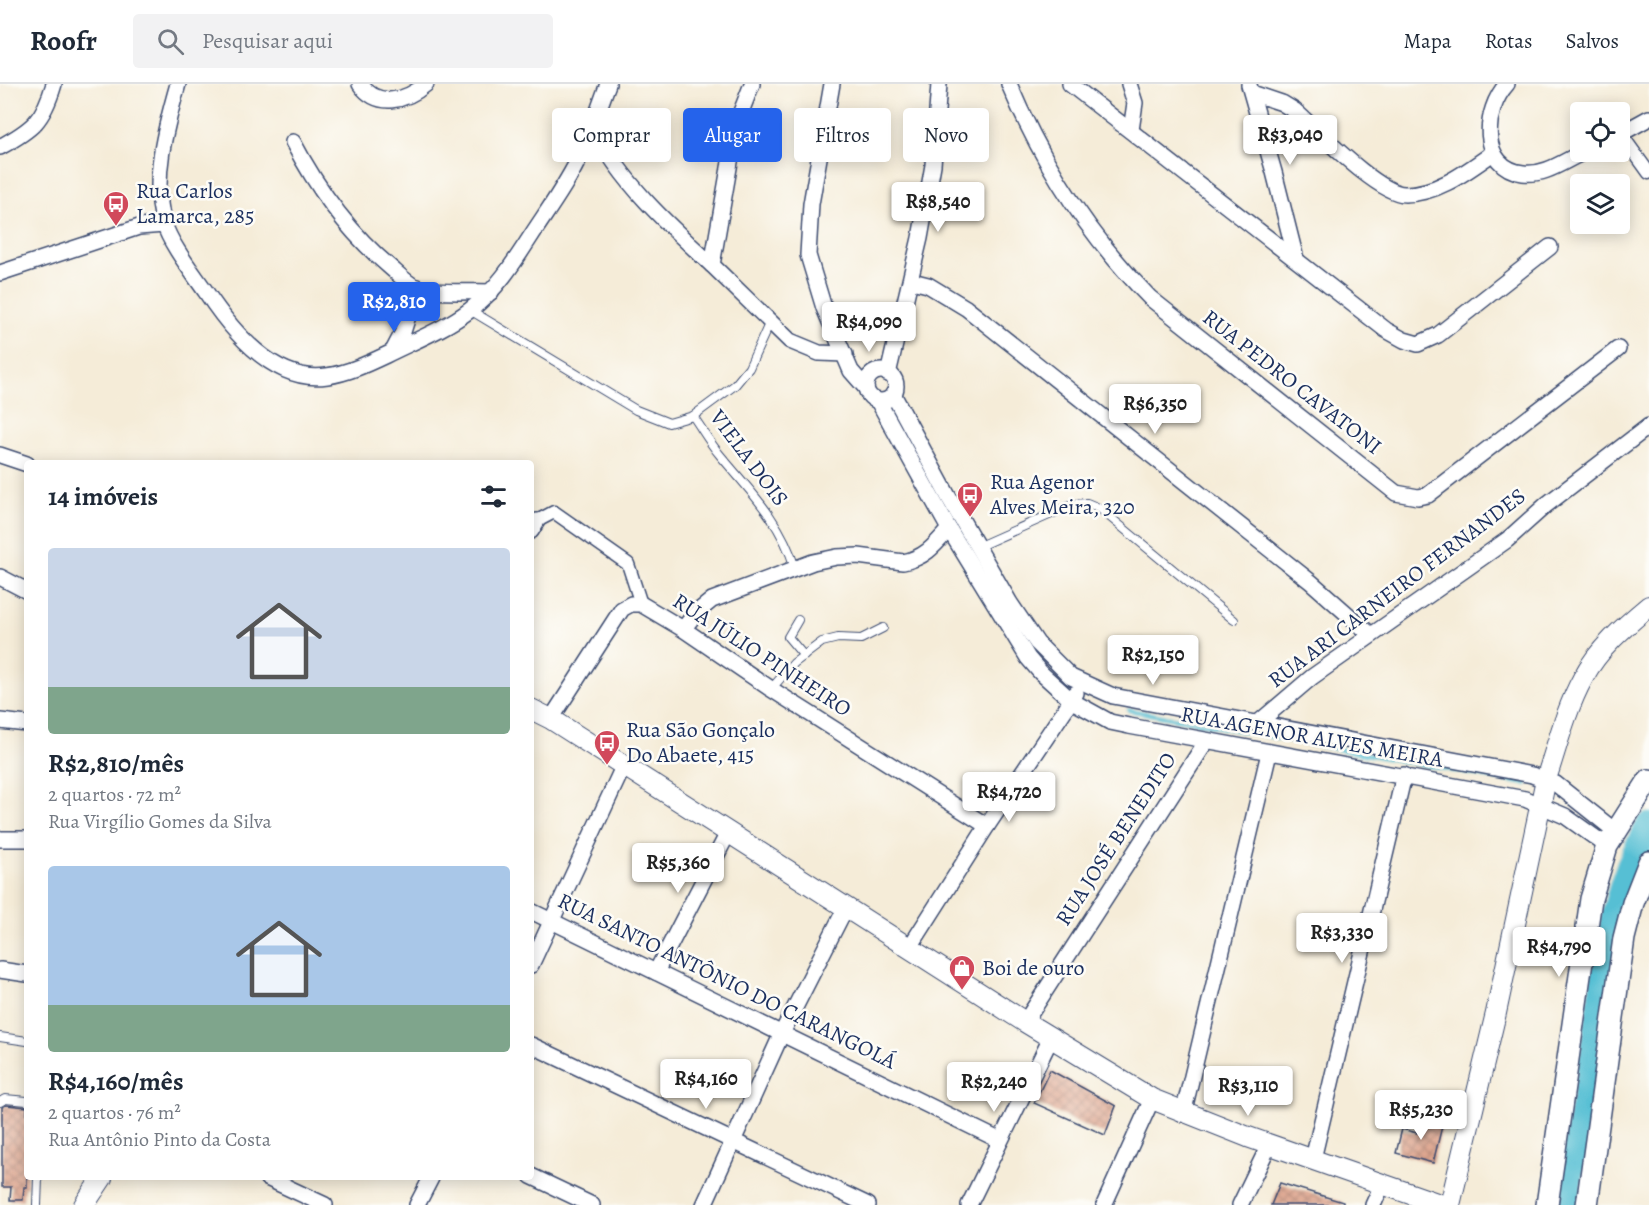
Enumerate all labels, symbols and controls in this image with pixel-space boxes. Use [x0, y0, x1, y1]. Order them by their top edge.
search box [133, 14, 553, 68]
text: Roofr [30, 22, 97, 60]
icon: search [154, 25, 187, 58]
text: Pesquisar aqui [202, 26, 333, 56]
text: Mapa [1403, 27, 1452, 55]
text: Rotas [1485, 27, 1532, 55]
text: Salvos [1565, 27, 1619, 55]
map controls [1570, 102, 1630, 234]
button: locate [1570, 102, 1630, 162]
chip: Comprar [552, 108, 671, 162]
chip: Alugar [683, 108, 782, 162]
chip: Filtros [794, 108, 891, 162]
chip: Novo [903, 108, 989, 162]
pin: R$3,040 [1235, 115, 1345, 166]
text: R$3,040 [1257, 121, 1323, 148]
button: layers [1570, 174, 1630, 234]
place label: Rua Carlos Lamarca, 285 [136, 176, 255, 231]
pin: R$8,540 [883, 182, 993, 233]
text: R$8,540 [905, 188, 971, 215]
bus stop icon: Rua Carlos Lamarca, 285 [101, 189, 131, 227]
pin: R$2,810 [339, 282, 449, 333]
text: R$2,810 [362, 288, 426, 315]
pin: R$4,090 [814, 302, 924, 353]
street label: RUA PEDRO CAVATONI [1196, 303, 1388, 461]
text: R$4,090 [836, 308, 902, 335]
pin: R$6,350 [1100, 384, 1210, 435]
text: R$6,350 [1123, 390, 1187, 417]
street label: VIELA DOIS [702, 403, 795, 512]
place label: Rua Agenor Alves Meira, 320 [989, 467, 1135, 522]
text: 14 imóveis [48, 479, 158, 514]
icon: filters [477, 480, 510, 513]
bus stop icon: Rua Agenor Alves Meira, 320 [955, 480, 985, 518]
street label: RUA ARI CARNEIRO FERNANDES [1262, 481, 1532, 695]
street label: RUA JÚLIO PINHEIRO [667, 586, 857, 724]
icon: home [225, 587, 333, 695]
pin: R$2,150 [1098, 635, 1208, 686]
text: R$2,150 [1122, 641, 1184, 668]
street label: RUA AGENOR ALVES MEIRA [1179, 699, 1446, 775]
place label: Rua São Gonçalo Do Abaete, 415 [626, 715, 775, 770]
bus stop icon: Rua São Gonçalo Do Abaete, 415 [592, 728, 622, 766]
text: R$2,810/mês [48, 746, 184, 781]
street label: RUA JOSÉ BENEDITO [1049, 746, 1183, 932]
pin: R$4,720 [954, 772, 1064, 823]
text: R$4,720 [976, 778, 1042, 805]
text: 2 quartos · 72 m² [48, 781, 181, 808]
text: Rua Virgílio Gomes da Silva [48, 808, 272, 835]
pin: R$5,360 [623, 843, 733, 894]
text: R$5,360 [646, 849, 710, 876]
street label: RUA SANTO ANTÔNIO DO CARANGOLÁ [553, 886, 902, 1077]
icon: home [225, 905, 333, 1013]
pin: R$3,330 [1287, 913, 1397, 964]
text: R$3,330 [1310, 919, 1374, 946]
pin: R$4,790 [1504, 927, 1614, 978]
text: R$4,790 [1527, 933, 1591, 960]
shop icon: Boi de ouro [947, 953, 977, 991]
place label: Boi de ouro [982, 953, 1085, 983]
pin: R$4,160 [651, 1059, 761, 1110]
pin: R$2,240 [939, 1062, 1049, 1113]
text: R$4,160/mês [48, 1064, 184, 1099]
text: R$4,160 [674, 1065, 738, 1092]
pin: R$3,110 [1193, 1066, 1303, 1117]
text: R$2,240 [961, 1068, 1027, 1095]
text: R$3,110 [1218, 1072, 1278, 1099]
pin: R$5,230 [1366, 1090, 1476, 1141]
text: R$5,230 [1389, 1096, 1453, 1123]
text: 2 quartos · 76 m² [48, 1099, 181, 1126]
text: Rua Antônio Pinto da Costa [48, 1126, 271, 1153]

